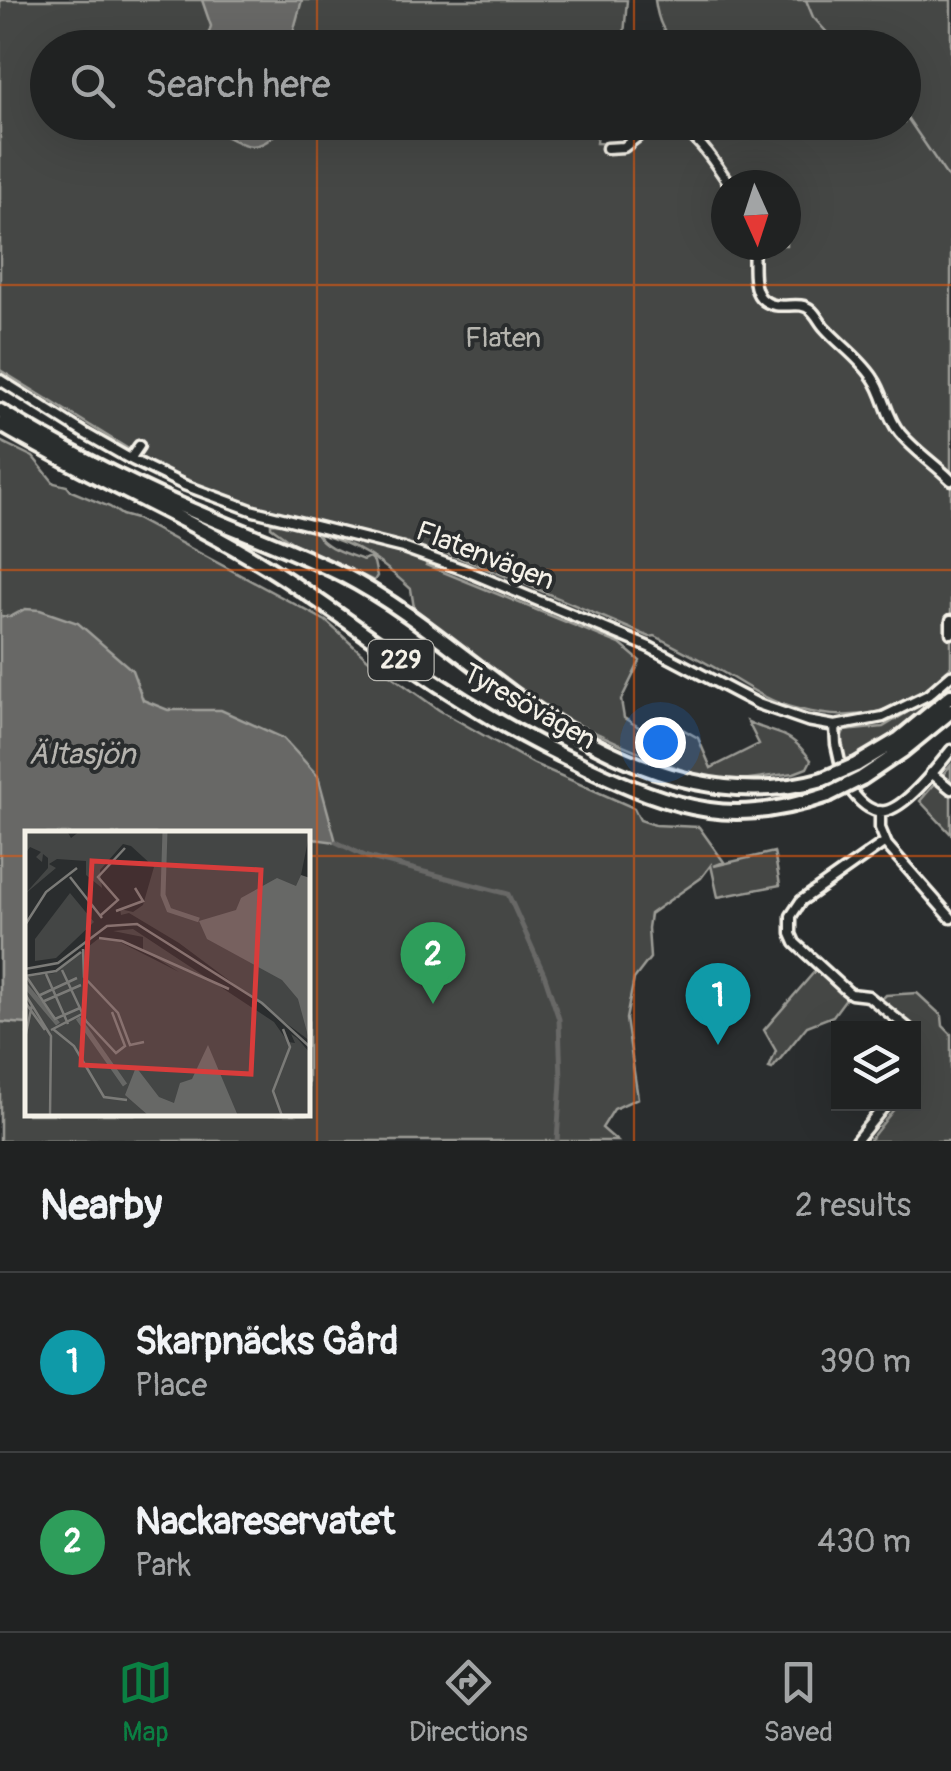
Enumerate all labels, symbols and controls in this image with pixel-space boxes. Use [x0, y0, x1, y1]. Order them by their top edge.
search box [30, 30, 921, 140]
icon: search [65, 58, 120, 113]
text: Search here [145, 61, 331, 109]
north arrow [711, 170, 801, 260]
park label: Flaten [465, 321, 541, 356]
street label: Flatenvägen [411, 514, 559, 598]
road number: 229 [368, 640, 434, 680]
street label: Tyresövägen [456, 656, 602, 758]
your location [635, 717, 686, 768]
water label: Ältasjön [28, 736, 138, 773]
inset map [25, 831, 310, 1116]
pin: 2 [400, 922, 466, 1004]
pin: 1 [686, 962, 750, 1045]
map controls [831, 1021, 921, 1111]
button: layers [831, 1021, 921, 1111]
text: Nearby [40, 1180, 162, 1232]
text: 2 results [795, 1186, 911, 1226]
text: Skarpnäcks Gård [135, 1318, 398, 1366]
text: 1 [66, 1342, 79, 1382]
text: 390 m [819, 1342, 911, 1382]
text: Place [135, 1366, 207, 1406]
text: Nackareservatet [135, 1498, 395, 1546]
text: 2 [64, 1522, 81, 1562]
text: 430 m [817, 1522, 911, 1562]
text: Park [135, 1546, 191, 1586]
tab: Map [118, 1655, 173, 1750]
tab: Directions [409, 1655, 528, 1750]
tab: Saved [764, 1655, 833, 1750]

